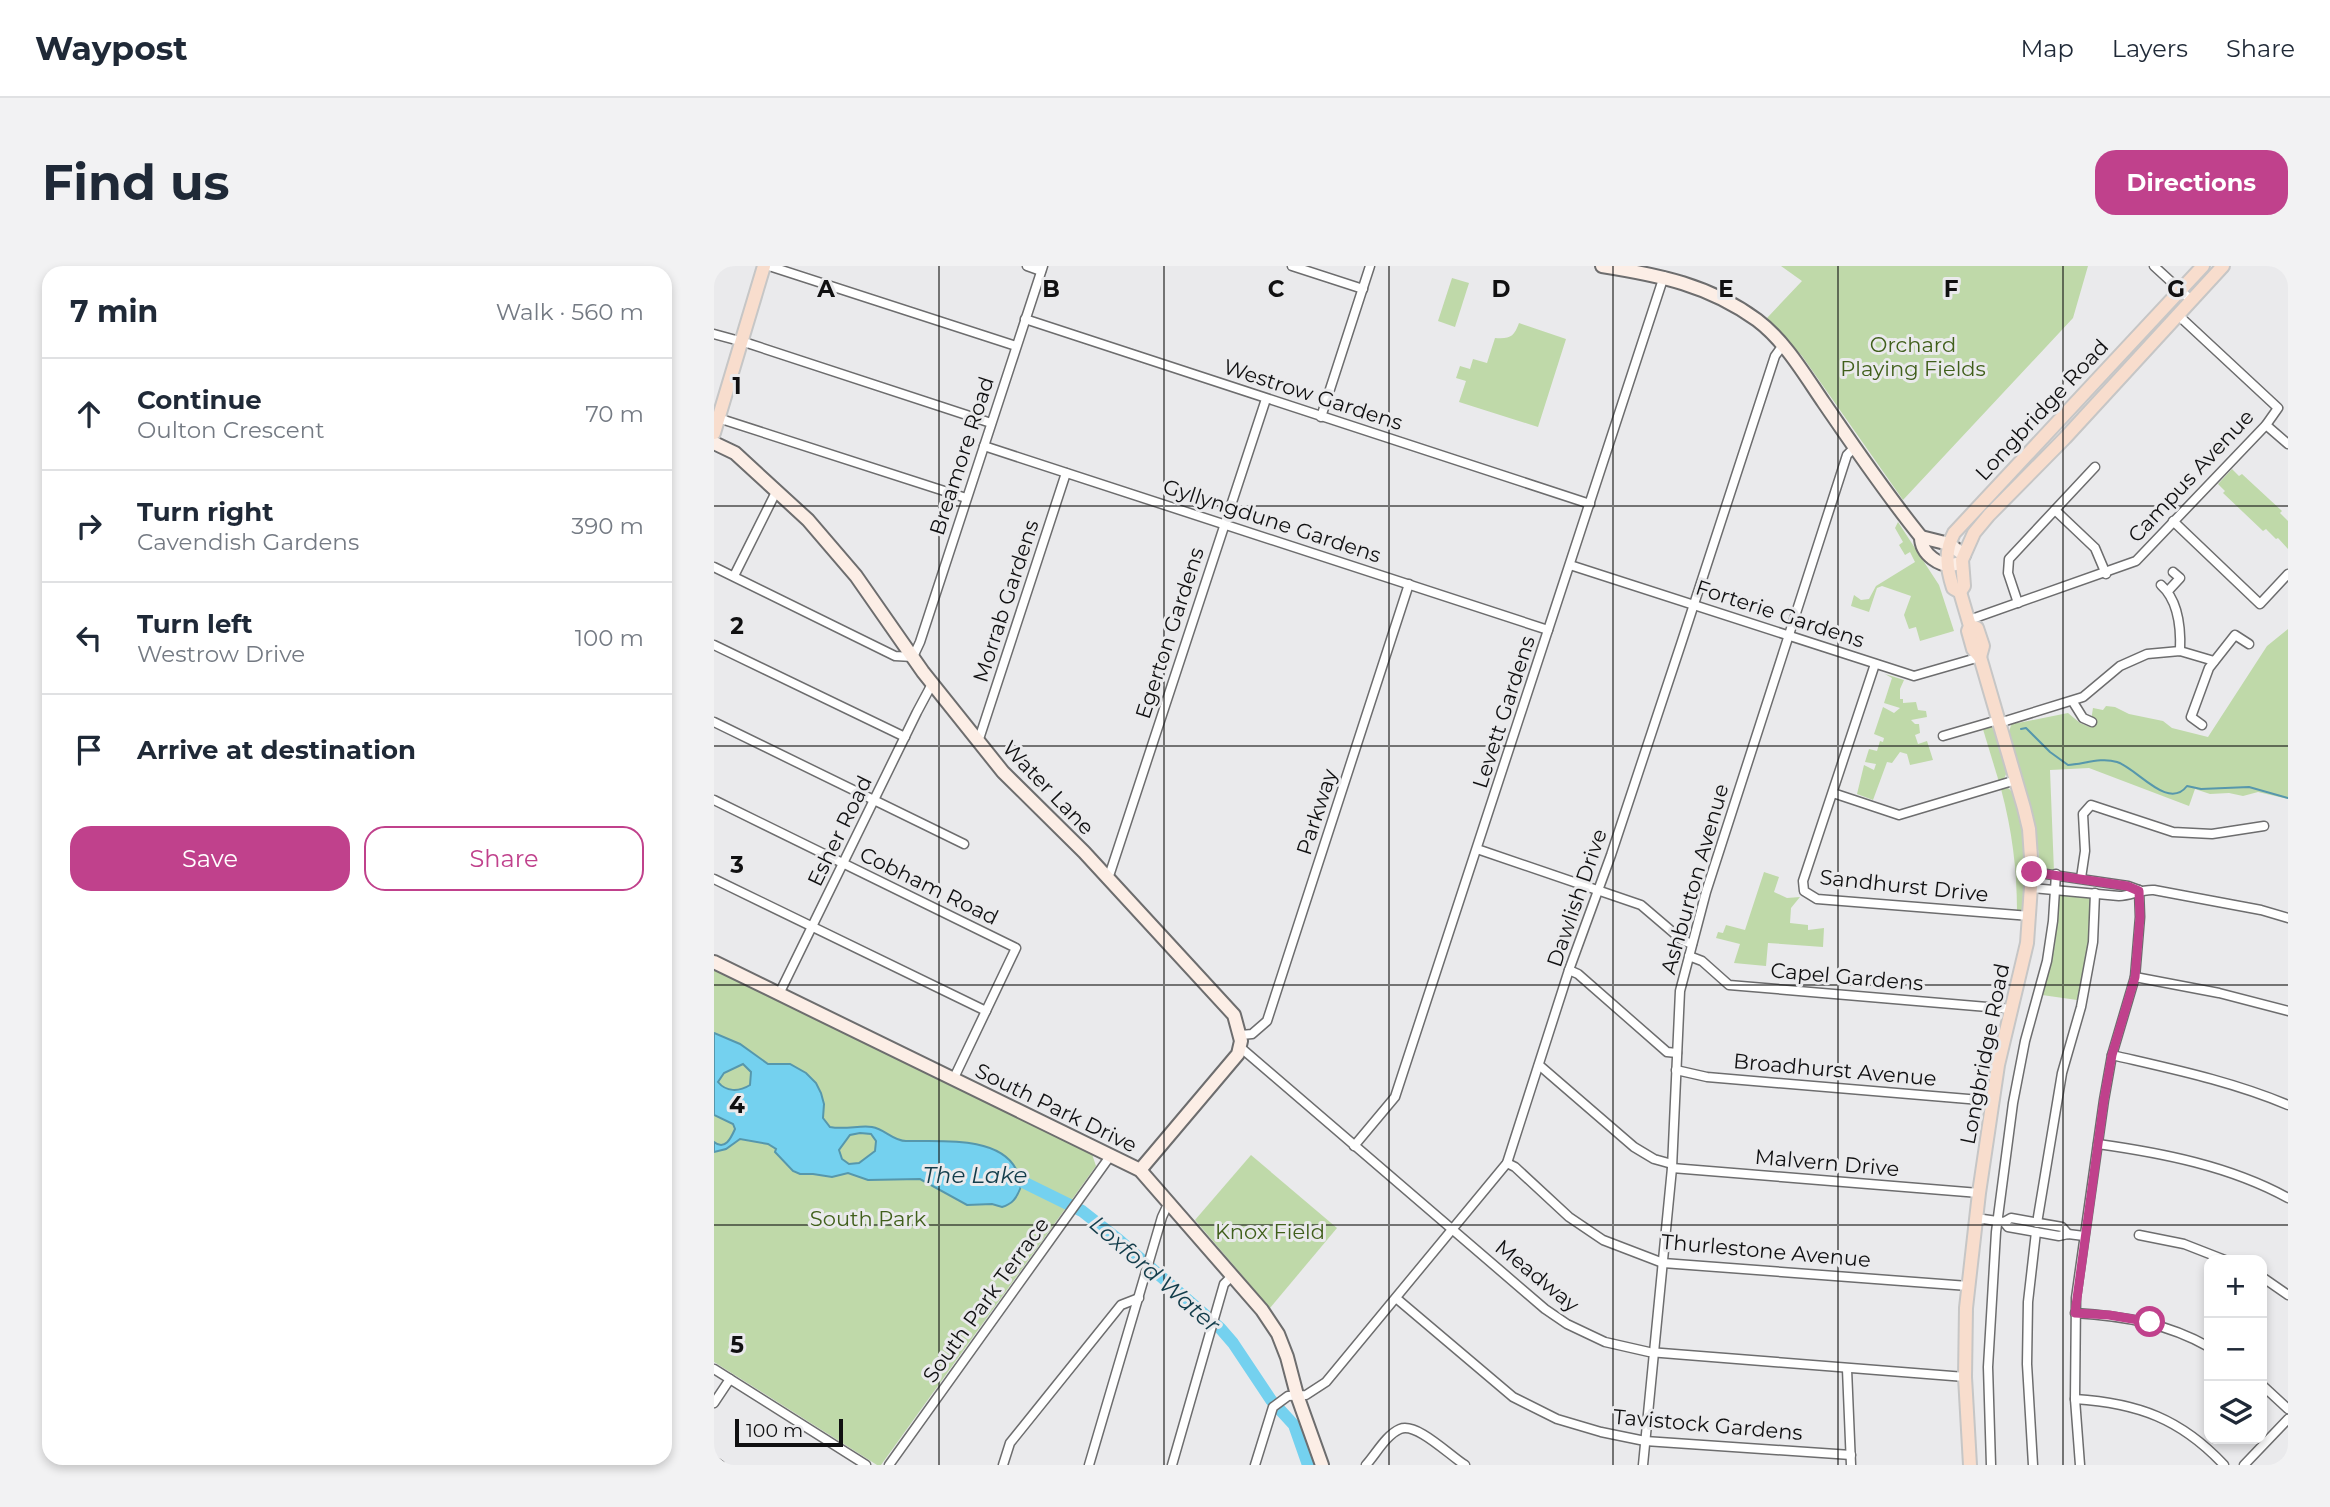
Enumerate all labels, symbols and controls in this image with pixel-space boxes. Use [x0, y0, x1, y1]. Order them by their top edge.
text: Waypost [35, 28, 188, 68]
text: Map [2020, 34, 2074, 63]
text: Layers [2112, 34, 2188, 63]
text: Share [2226, 34, 2295, 63]
button: Directions [2095, 150, 2288, 215]
text: Find us [42, 153, 230, 212]
text: A [816, 275, 835, 303]
text: B [1042, 275, 1060, 303]
text: C [1268, 275, 1285, 303]
text: D [1492, 275, 1511, 303]
text: E [1718, 275, 1734, 303]
text: F [1944, 275, 1959, 303]
text: G [2167, 275, 2185, 303]
text: 7 min [70, 293, 158, 330]
text: Walk · 560 m [496, 298, 644, 326]
park label: Orchard Playing Fields [1840, 332, 1986, 381]
street label: Longbridge Road [1970, 334, 2113, 485]
street label: Westrow Gardens [1220, 354, 1406, 435]
text: 1 [732, 372, 742, 400]
street label: Breamore Road [924, 373, 999, 538]
text: Continue [137, 384, 262, 416]
icon: ahead [70, 395, 108, 433]
text: 70 m [585, 400, 644, 428]
street label: Campus Avenue [2123, 404, 2259, 547]
text: Oulton Crescent [137, 416, 325, 444]
street label: Gyllyngdune Gardens [1160, 473, 1384, 568]
text: Turn right [137, 496, 273, 528]
icon: right [70, 507, 108, 545]
text: 390 m [571, 512, 644, 540]
street label: Morrab Gardens [967, 516, 1044, 685]
text: Cavendish Gardens [137, 528, 359, 556]
street label: Egerton Gardens [1130, 544, 1209, 722]
street label: Forterie Gardens [1693, 574, 1868, 653]
text: Turn left [137, 608, 253, 640]
text: 2 [730, 612, 744, 640]
icon: left [70, 619, 108, 657]
text: 100 m [575, 624, 644, 652]
street label: Levett Gardens [1467, 632, 1540, 791]
text: Westrow Drive [137, 640, 305, 668]
icon: arrive [70, 731, 108, 769]
text: Arrive at destination [137, 734, 416, 766]
street label: Water Lane [997, 735, 1099, 840]
street label: Parkway [1291, 765, 1342, 858]
street label: Esher Road [802, 771, 877, 890]
street label: Ashburton Avenue [1655, 781, 1734, 977]
button: Save [70, 826, 350, 891]
button: Share [364, 826, 644, 891]
street label: Dawlish Drive [1541, 826, 1612, 970]
street label: Cobham Road [856, 841, 1003, 930]
text: 3 [729, 851, 744, 879]
route end [2016, 856, 2047, 887]
street label: Sandhurst Drive [1818, 864, 1990, 907]
street label: Capel Gardens [1770, 957, 1925, 996]
street label: Longbridge Road [1955, 961, 2014, 1147]
street label: Broadhurst Avenue [1732, 1048, 1938, 1091]
street label: South Park Drive [971, 1058, 1141, 1158]
text: 4 [729, 1091, 745, 1119]
street label: Malvern Drive [1754, 1144, 1900, 1181]
water label: The Lake [923, 1161, 1027, 1189]
park label: South Park [810, 1206, 927, 1231]
water label: Loxford Water [1084, 1210, 1227, 1339]
street label: South Park Terrace [917, 1212, 1054, 1387]
park label: Knox Field [1215, 1219, 1325, 1244]
street label: Thurlestone Avenue [1660, 1229, 1872, 1272]
street label: Meadway [1490, 1234, 1585, 1317]
map controls [2204, 1255, 2267, 1444]
button: + [2204, 1255, 2267, 1318]
route start [2134, 1306, 2165, 1337]
button: − [2204, 1318, 2267, 1381]
text: 5 [730, 1331, 744, 1359]
button: layers [2204, 1381, 2267, 1444]
street label: Tavistock Gardens [1612, 1404, 1804, 1445]
scale bar [735, 1416, 844, 1448]
text: 100 m [746, 1419, 803, 1442]

